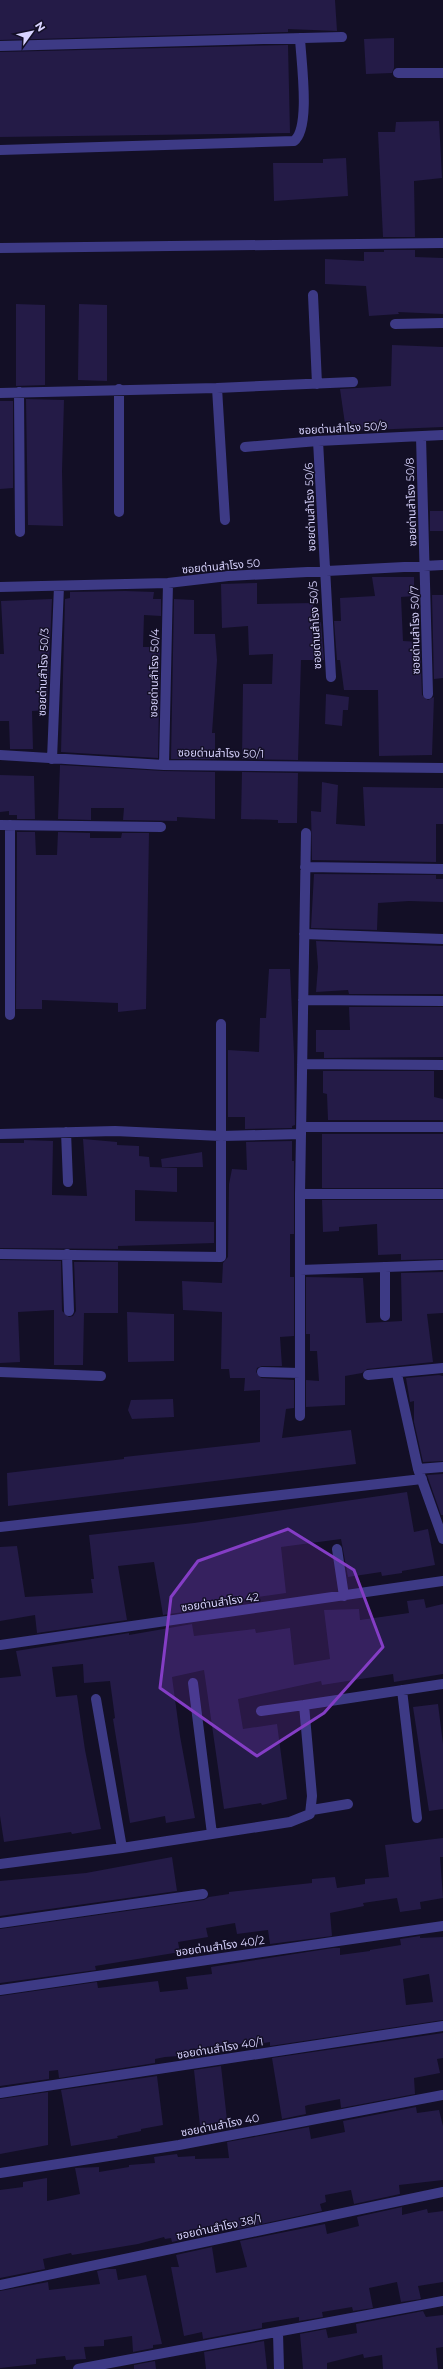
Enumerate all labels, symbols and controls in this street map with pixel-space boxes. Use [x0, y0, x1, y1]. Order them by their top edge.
north arrow [12, 12, 52, 52]
text: N [32, 19, 49, 34]
street label: ซอยด่านสำโรง 50/9 [298, 419, 388, 437]
street label: ซอยด่านสำโรง 50/8 [402, 457, 420, 547]
street label: ซอยด่านสำโรง 50/6 [301, 462, 319, 552]
street label: ซอยด่านสำโรง 50 [181, 556, 261, 576]
street label: ซอยด่านสำโรง 50/5 [306, 581, 324, 669]
street label: ซอยด่านสำโรง 50/7 [407, 586, 423, 674]
street label: ซอยด่านสำโรง 50/3 [34, 628, 52, 716]
street label: ซอยด่านสำโรง 50/4 [146, 628, 162, 717]
street label: ซอยด่านสำโรง 50/1 [178, 745, 264, 761]
street label: ซอยด่านสำโรง 42 [180, 1590, 260, 1614]
street label: ซอยด่านสำโรง 40/2 [175, 1933, 265, 1959]
street label: ซอยด่านสำโรง 40/1 [176, 2034, 264, 2062]
street label: ซอยด่านสำโรง 40 [180, 2111, 260, 2139]
street label: ซอยด่านสำโรง 38/1 [175, 2211, 263, 2243]

